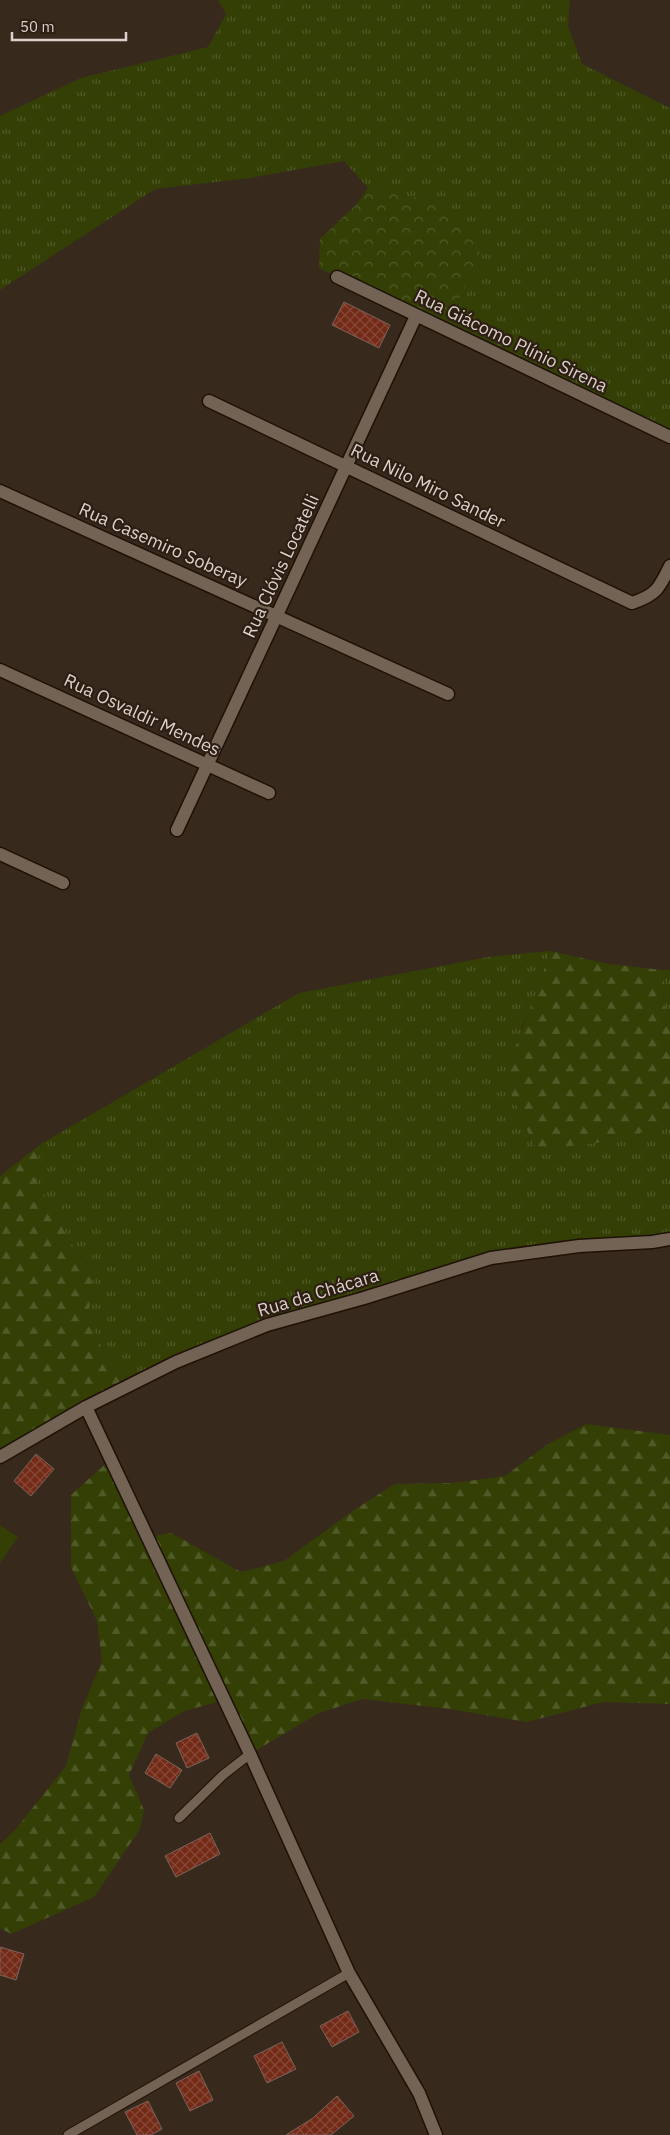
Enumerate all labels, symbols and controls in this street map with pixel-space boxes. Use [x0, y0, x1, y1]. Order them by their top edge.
scale bar [12, 10, 126, 42]
text: 50 m [20, 17, 55, 36]
street label: Rua Giácomo Plínio Sirena [411, 284, 612, 397]
street label: Rua Nilo Miro Sander [347, 438, 510, 533]
street label: Rua Clóvis Locatelli [237, 490, 324, 641]
street label: Rua Casemiro Soberay [75, 497, 251, 592]
street label: Rua Osvaldir Mendes [60, 668, 224, 761]
street label: Rua da Chácara [254, 1263, 382, 1322]

